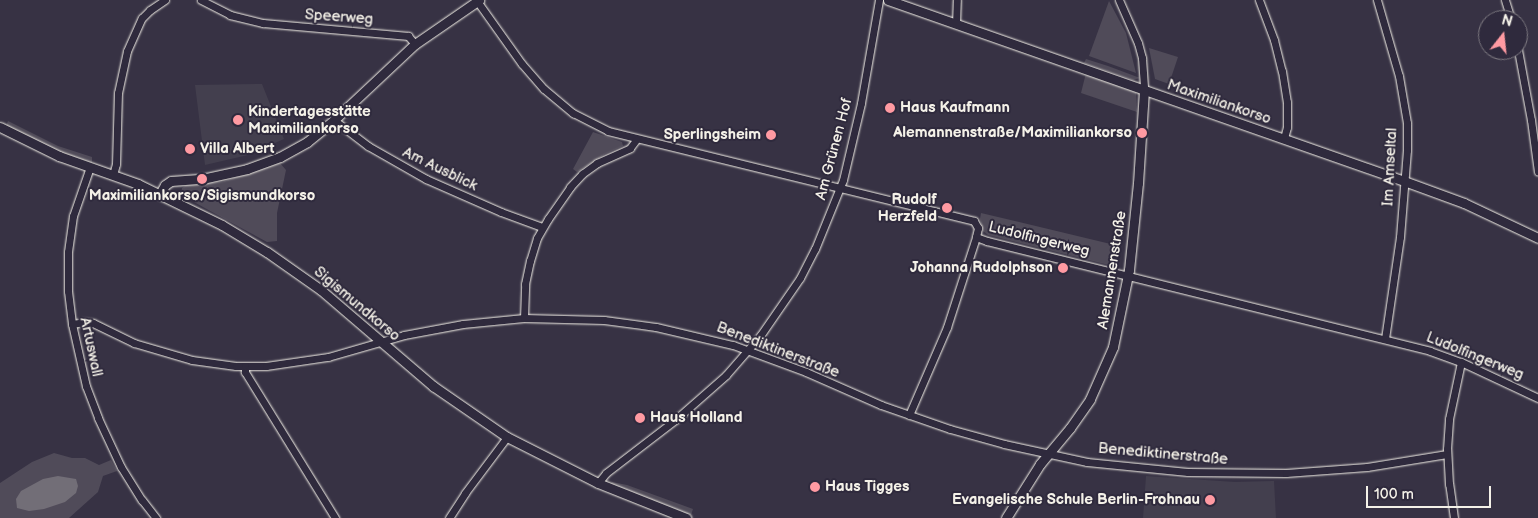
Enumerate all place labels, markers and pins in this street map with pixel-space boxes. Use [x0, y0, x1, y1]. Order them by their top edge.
place label: Haus Kaufmann [900, 99, 1010, 117]
place label: Kindertagesstätte Maximiliankorso [248, 102, 371, 137]
marker: Haus Kaufmann [884, 102, 896, 114]
marker: Kindertagesstätte Maximiliankorso [232, 114, 244, 126]
place label: Alemannenstraße/Maximiliankorso [893, 124, 1132, 142]
place label: Sperlingsheim [664, 126, 761, 144]
marker: Alemannenstraße/Maximiliankorso [1136, 127, 1148, 139]
marker: Sperlingsheim [765, 129, 777, 141]
place label: Villa Albert [200, 140, 275, 158]
marker: Villa Albert [184, 143, 196, 155]
marker: Maximiliankorso/Sigismundkorso [196, 173, 208, 185]
place label: Maximiliankorso/Sigismundkorso [89, 187, 315, 205]
place label: Rudolf Herzfeld [878, 190, 937, 225]
marker: Rudolf Herzfeld [941, 202, 953, 214]
place label: Johanna Rudolphson [910, 259, 1053, 277]
marker: Johanna Rudolphson [1057, 262, 1069, 274]
place label: Haus Holland [650, 409, 742, 427]
marker: Haus Holland [634, 412, 646, 424]
place label: Haus Tigges [825, 478, 909, 496]
marker: Haus Tigges [809, 481, 821, 493]
place label: Evangelische Schule Berlin-Frohnau [952, 491, 1200, 509]
marker: Evangelische Schule Berlin-Frohnau [1204, 494, 1216, 506]

